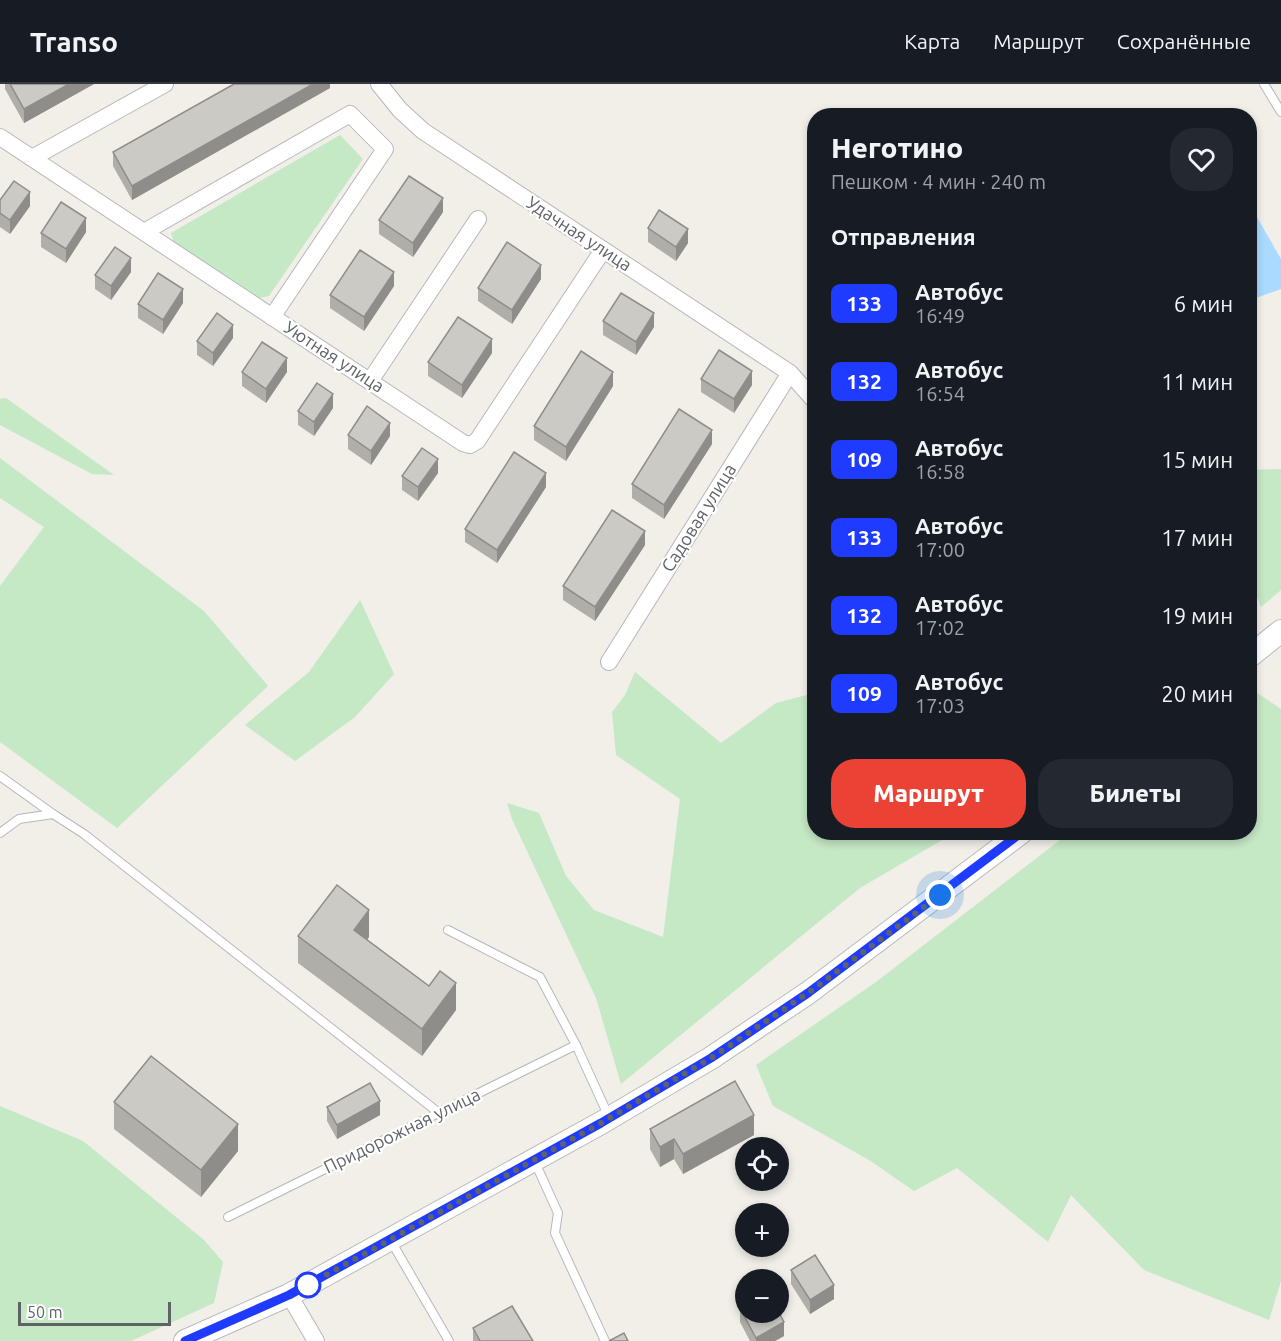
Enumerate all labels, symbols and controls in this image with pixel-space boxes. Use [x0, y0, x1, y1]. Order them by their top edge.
text: Transo [30, 26, 118, 57]
text: Карта [904, 29, 960, 53]
text: Маршрут [993, 29, 1084, 53]
text: Сохранённые [1117, 29, 1251, 53]
button: heart [1170, 128, 1233, 191]
text: Неготино [831, 132, 963, 163]
text: Пешком · 4 мин · 240 m [831, 170, 1046, 193]
street label: Удачная улица [523, 192, 636, 275]
text: Отправления [831, 224, 976, 249]
text: Автобус [915, 279, 1003, 304]
text: 133 [846, 291, 882, 315]
text: 6 мин [1174, 291, 1233, 316]
text: 16:49 [915, 304, 965, 327]
street label: Уютная улица [281, 316, 388, 396]
text: Автобус [915, 357, 1003, 382]
text: 132 [846, 369, 882, 393]
text: 11 мин [1161, 369, 1233, 394]
text: 16:54 [915, 382, 965, 405]
text: Автобус [915, 435, 1003, 460]
text: 109 [846, 447, 882, 471]
text: 15 мин [1161, 447, 1233, 472]
street label: Садовая улица [657, 460, 739, 575]
text: 16:58 [915, 460, 965, 483]
text: Автобус [915, 513, 1003, 538]
text: 133 [846, 525, 882, 549]
text: 17 мин [1161, 525, 1233, 550]
text: 17:00 [915, 538, 965, 561]
text: Автобус [915, 591, 1003, 616]
text: 132 [846, 603, 882, 627]
text: 19 мин [1161, 603, 1233, 628]
text: 17:02 [915, 616, 965, 639]
text: Автобус [915, 669, 1003, 694]
text: 109 [846, 681, 882, 705]
text: 20 мин [1161, 681, 1233, 706]
text: 17:03 [915, 694, 965, 717]
button: Маршрут [831, 759, 1026, 828]
button: Билеты [1038, 759, 1233, 828]
your location [925, 880, 955, 910]
street label: Придорожная улица [320, 1083, 483, 1177]
map controls [735, 1137, 789, 1323]
button: locate [735, 1137, 789, 1191]
button: + [735, 1203, 789, 1257]
button: − [735, 1269, 789, 1323]
unlabelled marker [295, 1272, 321, 1298]
scale bar [18, 1299, 171, 1326]
text: 50 m [27, 1303, 63, 1321]

